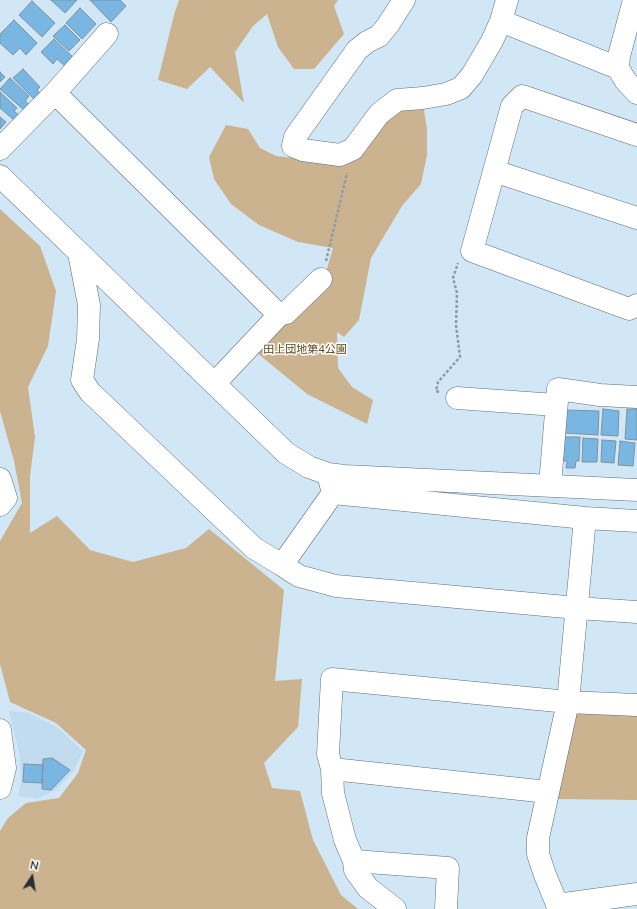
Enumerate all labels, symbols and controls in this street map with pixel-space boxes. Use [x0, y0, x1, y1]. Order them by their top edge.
park label: 田上団地第4公園 [263, 343, 347, 357]
north arrow [12, 857, 52, 897]
text: N [29, 858, 40, 873]

